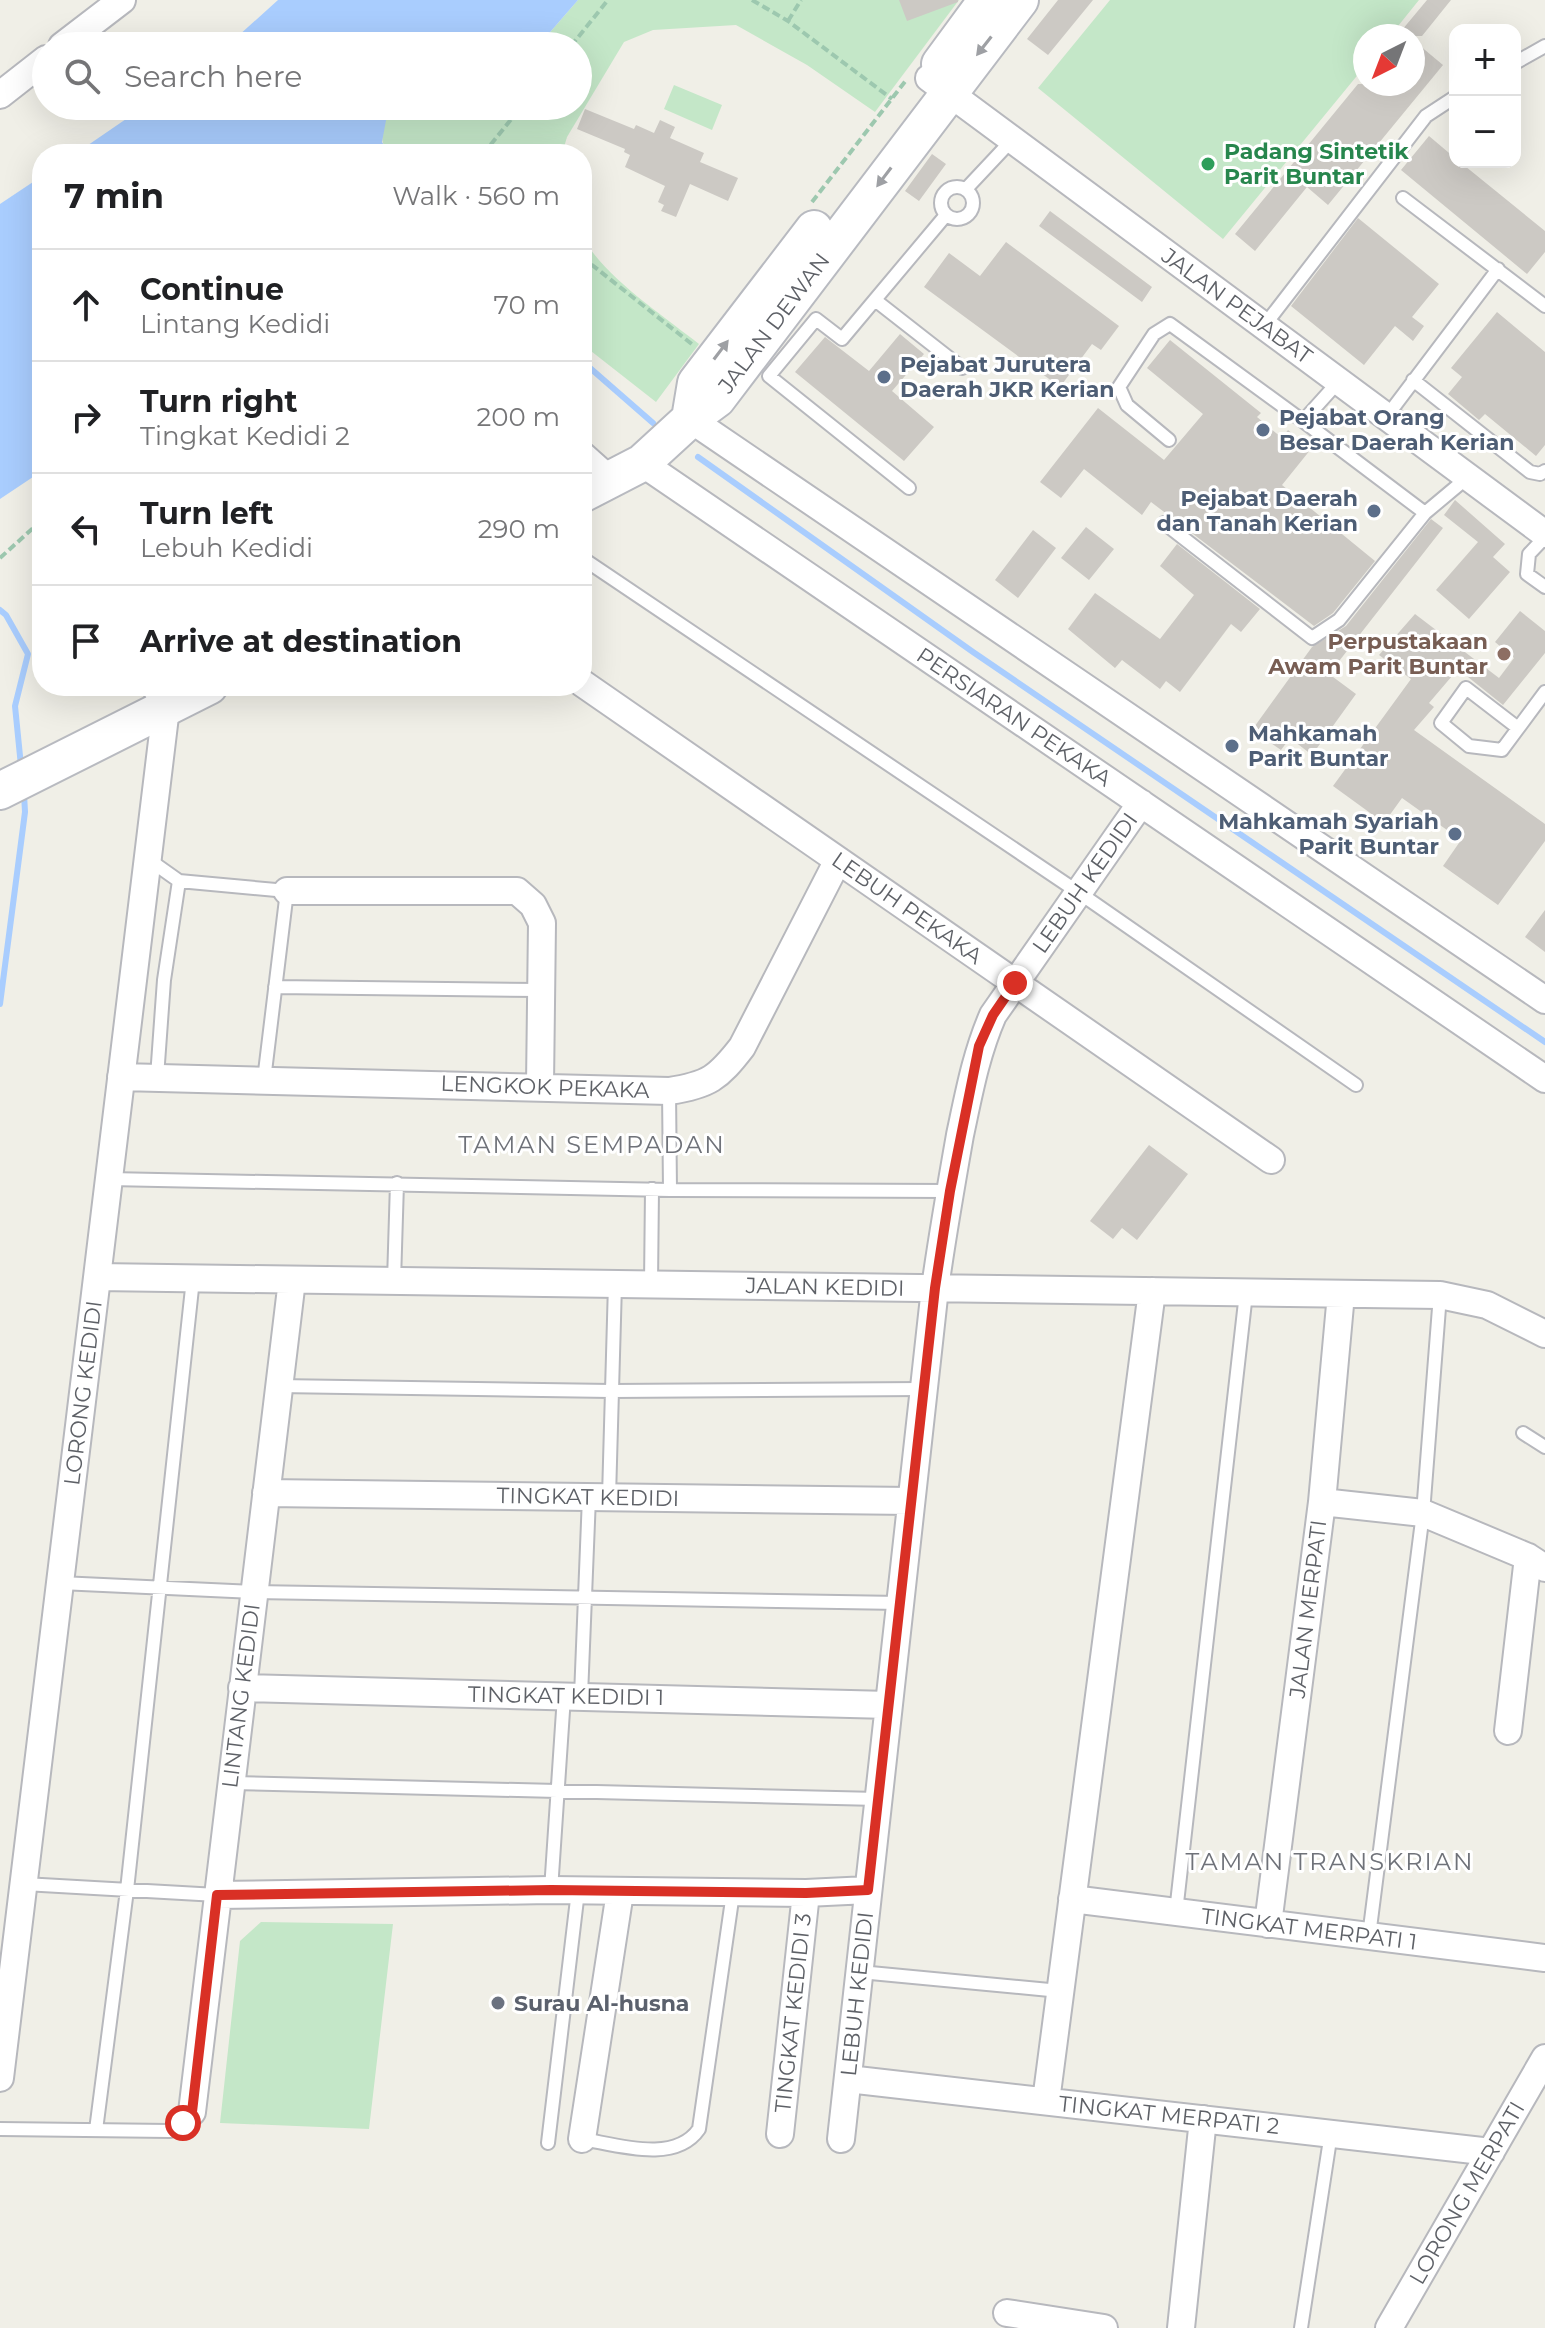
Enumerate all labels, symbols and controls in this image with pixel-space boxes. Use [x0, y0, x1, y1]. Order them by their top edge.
north arrow [1353, 24, 1425, 96]
map controls [1449, 24, 1521, 168]
button: + [1449, 24, 1521, 96]
search box [32, 32, 592, 120]
one-way arrow [976, 36, 993, 56]
icon: search [60, 54, 104, 98]
text: Search here [124, 58, 302, 95]
button: − [1449, 96, 1521, 168]
place label: Padang Sintetik Parit Buntar [1224, 138, 1409, 190]
marker: Padang Sintetik Parit Buntar [1199, 155, 1217, 173]
one-way arrow [877, 167, 893, 187]
text: 7 min [64, 175, 164, 217]
text: Walk · 560 m [392, 180, 560, 212]
street label: JALAN PEJABAT [1156, 242, 1318, 370]
street label: JALAN DEWAN [712, 247, 836, 399]
text: Continue [140, 271, 284, 308]
icon: ahead [64, 283, 108, 327]
text: 70 m [494, 289, 560, 321]
text: Lintang Kedidi [140, 308, 330, 340]
one-way arrow [713, 340, 729, 360]
place label: Pejabat Jurutera Daerah JKR Kerian [900, 351, 1114, 403]
marker: Pejabat Jurutera Daerah JKR Kerian [875, 368, 893, 386]
text: Turn right [140, 383, 297, 420]
icon: right [64, 395, 108, 439]
text: 200 m [476, 401, 560, 433]
place label: Pejabat Orang Besar Daerah Kerian [1279, 404, 1515, 456]
text: Tingkat Kedidi 2 [140, 420, 350, 452]
marker: Pejabat Orang Besar Daerah Kerian [1254, 421, 1272, 439]
place label: Pejabat Daerah dan Tanah Kerian [1157, 485, 1358, 537]
text: Turn left [140, 495, 273, 532]
marker: Pejabat Daerah dan Tanah Kerian [1365, 502, 1383, 520]
icon: left [64, 507, 108, 551]
text: 290 m [478, 513, 560, 545]
text: Lebuh Kedidi [140, 532, 313, 564]
icon: arrive [64, 619, 108, 663]
text: Arrive at destination [140, 623, 462, 660]
place label: Perpustakaan Awam Parit Buntar [1267, 628, 1488, 680]
street label: PERSIARAN PEKAKA [911, 642, 1117, 792]
marker: Perpustakaan Awam Parit Buntar [1495, 645, 1513, 663]
place label: Mahkamah Parit Buntar [1248, 720, 1389, 772]
marker: Mahkamah Parit Buntar [1223, 737, 1241, 755]
street label: LEBUH KEDIDI [1027, 808, 1143, 958]
place label: Mahkamah Syariah Parit Buntar [1218, 808, 1439, 860]
marker: Mahkamah Syariah Parit Buntar [1446, 825, 1464, 843]
street label: LEBUH PEKAKA [827, 846, 988, 970]
route end [997, 965, 1033, 1001]
street label: LENGKOK PEKAKA [440, 1070, 650, 1104]
district label: TAMAN SEMPADAN [458, 1130, 726, 1159]
street label: JALAN KEDIDI [744, 1272, 905, 1302]
street label: LORONG KEDIDI [58, 1299, 108, 1487]
street label: TINGKAT KEDIDI [496, 1482, 680, 1512]
street label: JALAN MERPATI [1284, 1518, 1332, 1701]
street label: LINTANG KEDIDI [216, 1602, 266, 1790]
street label: TINGKAT KEDIDI 1 [468, 1681, 664, 1711]
district label: TAMAN TRANSKRIAN [1185, 1847, 1475, 1876]
street label: TINGKAT MERPATI 1 [1200, 1902, 1418, 1956]
street label: LEBUH KEDIDI [835, 1910, 879, 2078]
street label: TINGKAT KEDIDI 3 [769, 1912, 817, 2114]
place label: Surau Al-husna [514, 1990, 689, 2017]
marker: Surau Al-husna [489, 1994, 507, 2012]
street label: TINGKAT MERPATI 2 [1057, 2090, 1281, 2140]
street label: LORONG MERPATI [1404, 2097, 1530, 2289]
route start [165, 2105, 201, 2141]

